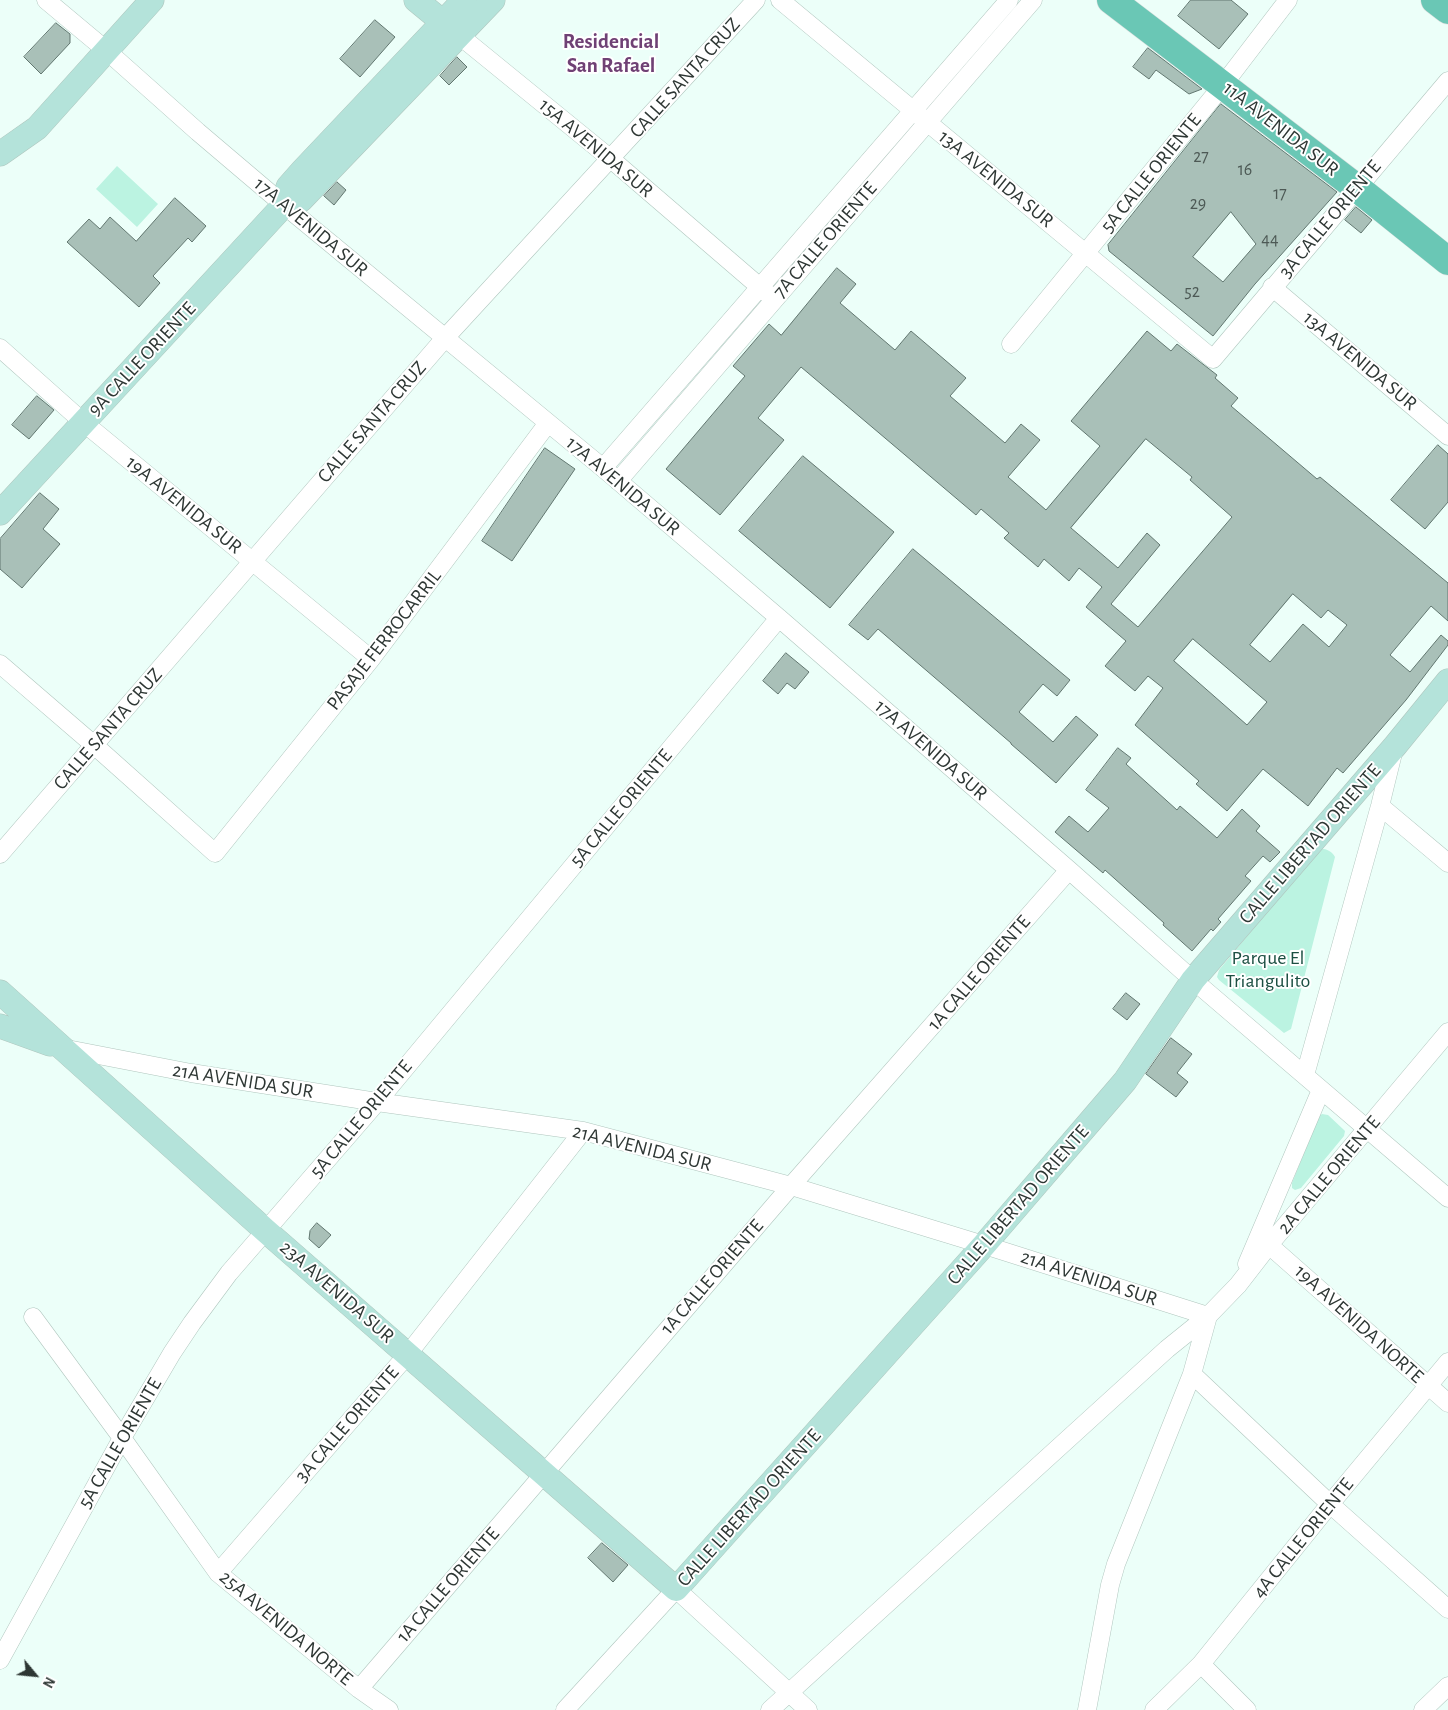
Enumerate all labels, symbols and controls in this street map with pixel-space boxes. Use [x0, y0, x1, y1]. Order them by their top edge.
street label: CALLE SANTA CRUZ [625, 13, 745, 143]
district label: Residencial San Rafael [563, 29, 659, 79]
street label: 11A AVENIDA SUR [1218, 76, 1344, 182]
street label: 15A AVENIDA SUR [534, 93, 658, 203]
street label: 5A CALLE ORIENTE [1096, 109, 1206, 237]
street label: 13A AVENIDA SUR [933, 125, 1059, 233]
house number: 27 [1193, 146, 1209, 168]
street label: 3A CALLE ORIENTE [1274, 155, 1386, 283]
house number: 16 [1238, 159, 1252, 181]
street label: 17A AVENIDA SUR [249, 172, 373, 282]
street label: 7A CALLE ORIENTE [768, 177, 882, 303]
house number: 17 [1273, 183, 1287, 205]
house number: 29 [1190, 193, 1206, 215]
house number: 44 [1261, 229, 1279, 251]
house number: 52 [1184, 281, 1200, 303]
street label: 9A CALLE ORIENTE [83, 297, 201, 421]
street label: 13A AVENIDA SUR [1298, 306, 1422, 416]
street label: CALLE SANTA CRUZ [313, 356, 431, 488]
street label: 17A AVENIDA SUR [561, 431, 685, 541]
street label: 19A AVENIDA SUR [121, 451, 247, 559]
street label: PASAJE FERROCARRIL [322, 565, 446, 715]
street label: CALLE SANTA CRUZ [49, 663, 167, 795]
street label: 17A AVENIDA SUR [870, 694, 992, 806]
street label: 5A CALLE ORIENTE [565, 744, 677, 872]
street label: CALLE LIBERTAD ORIENTE [1234, 759, 1386, 929]
street label: 1A CALLE ORIENTE [922, 910, 1036, 1036]
park label: Parque El Triangulito [1226, 946, 1310, 993]
street label: 5A CALLE ORIENTE [305, 1055, 417, 1183]
street label: 21A AVENIDA SUR [171, 1058, 315, 1104]
street label: 2A CALLE ORIENTE [1273, 1111, 1385, 1239]
street label: 21A AVENIDA SUR [570, 1119, 714, 1177]
street label: CALLE LIBERTAD ORIENTE [942, 1120, 1094, 1290]
street label: 1A CALLE ORIENTE [655, 1214, 769, 1340]
street label: 23A AVENIDA SUR [275, 1236, 399, 1348]
street label: 21A AVENIDA SUR [1018, 1245, 1160, 1311]
street label: 19A AVENIDA NORTE [1289, 1260, 1429, 1388]
street label: 3A CALLE ORIENTE [290, 1361, 404, 1487]
street label: 5A CALLE ORIENTE [73, 1374, 167, 1512]
street label: CALLE LIBERTAD ORIENTE [672, 1424, 826, 1592]
street label: 4A CALLE ORIENTE [1247, 1473, 1359, 1603]
street label: 1A CALLE ORIENTE [391, 1522, 505, 1648]
street label: 25A AVENIDA NORTE [214, 1565, 358, 1691]
north arrow [10, 1650, 60, 1700]
text: N [40, 1674, 57, 1690]

